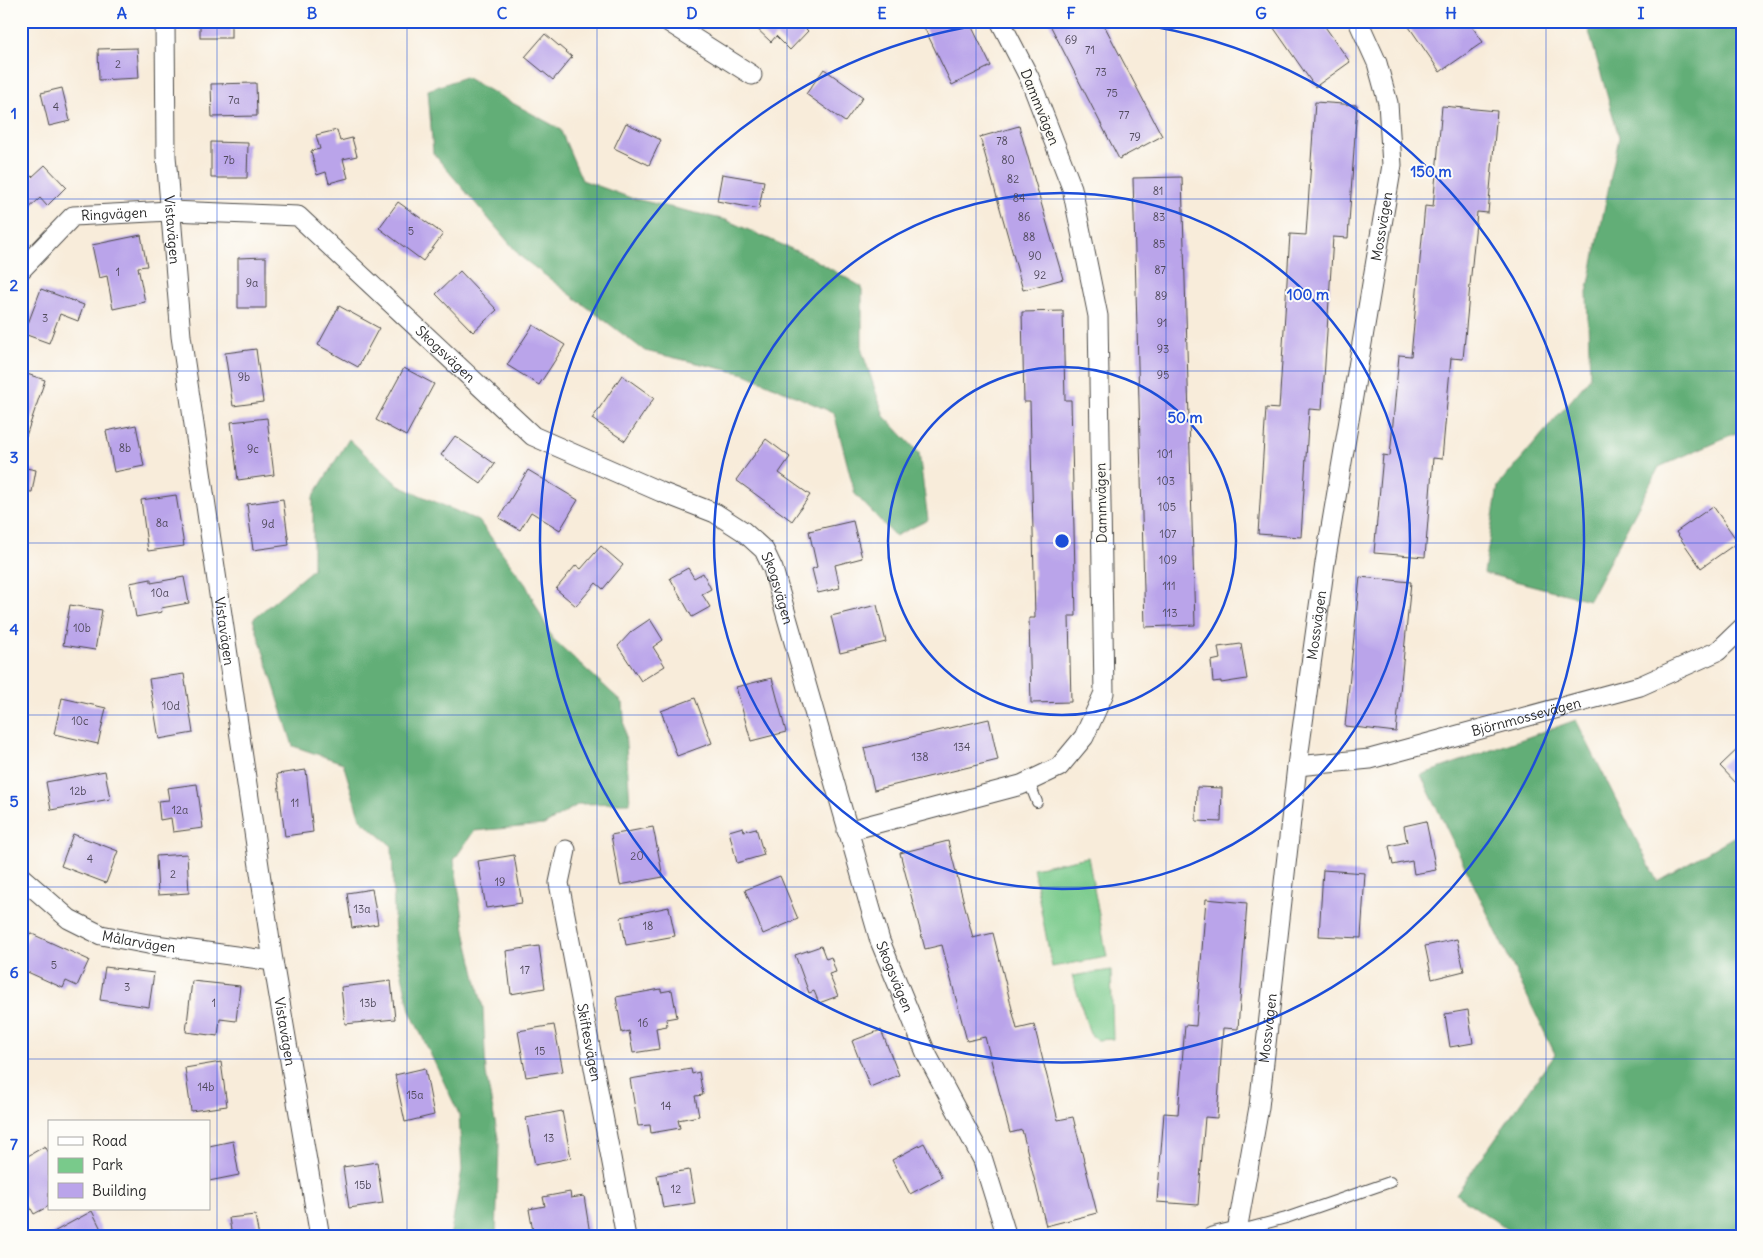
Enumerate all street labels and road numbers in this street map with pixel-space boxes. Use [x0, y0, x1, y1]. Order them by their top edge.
street label: Dammvägen [1017, 66, 1063, 148]
street label: Mossvägen [1367, 190, 1396, 262]
street label: Vistavägen [160, 195, 184, 265]
street label: Ringvägen [80, 203, 147, 225]
street label: Skogsvägen [412, 322, 479, 386]
street label: Dammvägen [1091, 463, 1111, 543]
street label: Skogsvägen [757, 549, 797, 626]
street label: Mossvägen [1303, 589, 1330, 661]
street label: Vistavägen [211, 596, 238, 667]
street label: Björnmossevägen [1469, 693, 1583, 740]
street label: Målarvägen [101, 926, 177, 957]
street label: Skogsvägen [872, 939, 917, 1015]
street label: Mossvägen [1255, 992, 1281, 1064]
street label: Vistavägen [270, 996, 300, 1067]
street label: Skiftesvägen [573, 1002, 605, 1083]

